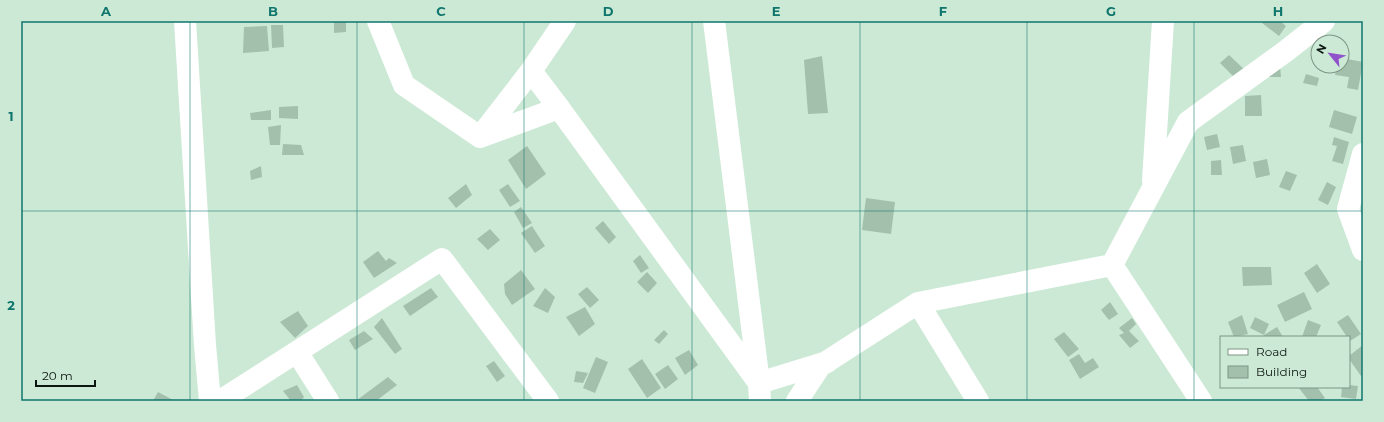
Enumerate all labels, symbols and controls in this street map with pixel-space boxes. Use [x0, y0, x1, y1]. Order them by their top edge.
text: A [100, 3, 112, 19]
text: B [268, 3, 278, 19]
text: C [436, 3, 446, 19]
text: D [603, 3, 614, 19]
text: E [772, 3, 781, 19]
text: F [939, 3, 947, 19]
text: G [1106, 3, 1116, 19]
text: H [1273, 3, 1283, 19]
north arrow [1310, 34, 1350, 74]
text: N [1313, 42, 1330, 56]
text: 1 [8, 108, 14, 124]
text: 2 [7, 297, 15, 313]
legend [1220, 336, 1350, 388]
text: Road [1256, 344, 1287, 359]
scale bar [36, 362, 95, 388]
text: Building [1256, 364, 1307, 379]
text: 20 m [42, 368, 73, 383]

